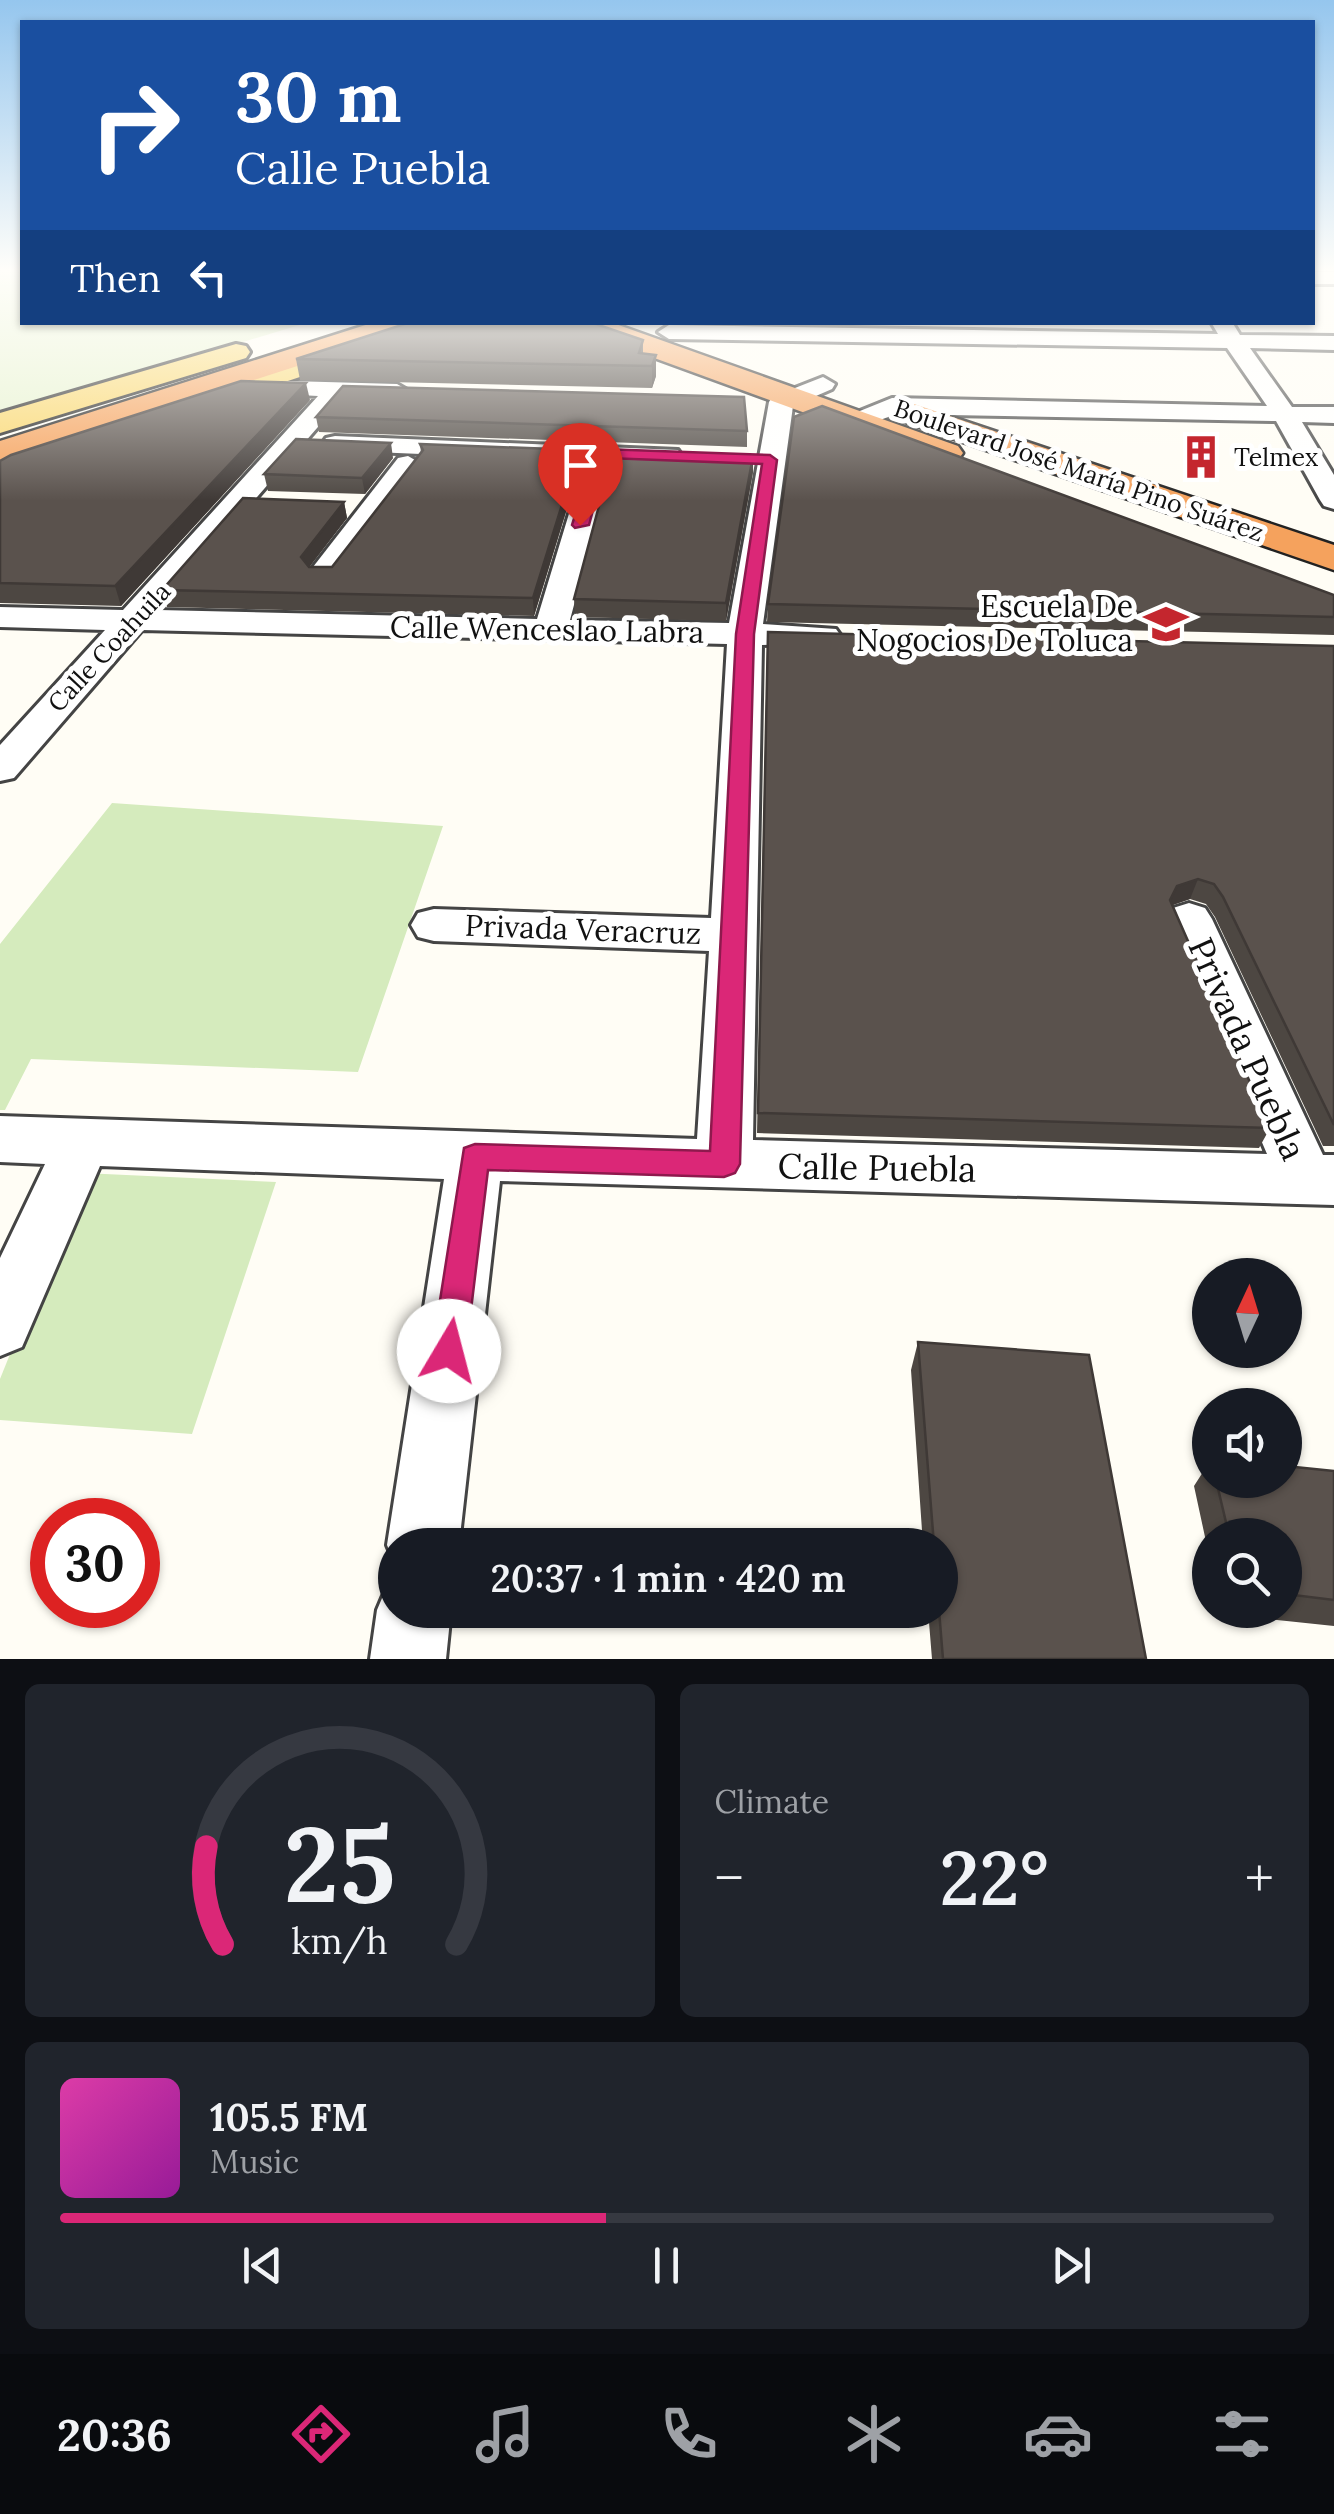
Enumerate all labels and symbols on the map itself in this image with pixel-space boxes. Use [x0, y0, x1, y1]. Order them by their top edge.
street label: Boulevard José María Pino Suárez [890, 392, 1268, 548]
pin [538, 423, 623, 526]
building icon: Telmex [1177, 433, 1225, 481]
place label: Telmex [1234, 441, 1318, 473]
street label: Calle Coahuila [41, 575, 177, 719]
place label: Escuela De Nogocios De Toluca [856, 587, 1133, 660]
school or university icon: Escuela De Nogocios De Toluca [1142, 600, 1190, 648]
street label: Calle Wenceslao Labra [390, 607, 704, 651]
street label: Privada Veracruz [464, 906, 702, 952]
street label: Privada Puebla [1178, 931, 1317, 1167]
street label: Calle Puebla [777, 1143, 977, 1192]
north arrow [1192, 1258, 1302, 1368]
position arrow [397, 1299, 501, 1403]
speed limit sign: 30 [30, 1498, 160, 1628]

